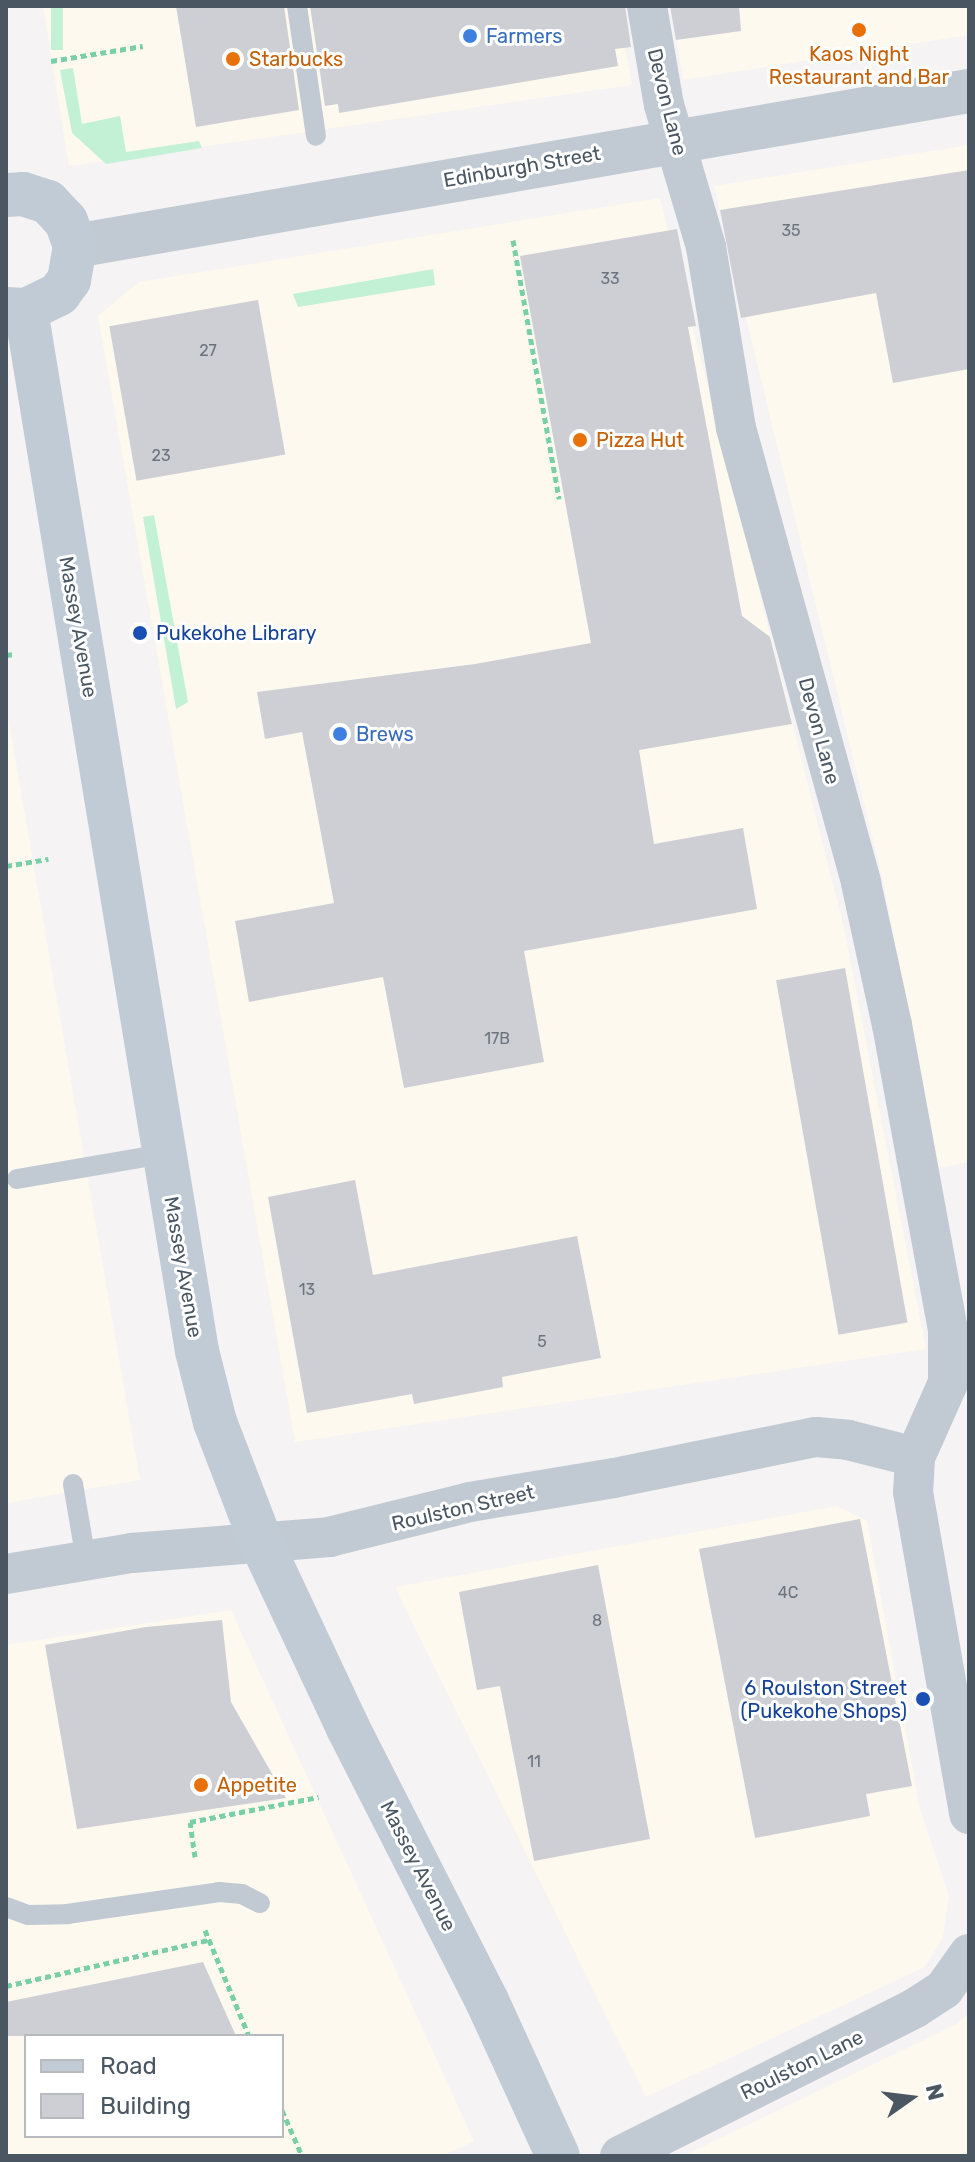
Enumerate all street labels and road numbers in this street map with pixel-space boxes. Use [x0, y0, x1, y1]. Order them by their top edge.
street label: Devon Lane [642, 46, 692, 158]
street label: Edinburgh Street [442, 141, 602, 193]
street label: Massey Avenue [54, 554, 102, 700]
street label: Devon Lane [793, 675, 845, 787]
street label: Massey Avenue [159, 1194, 207, 1340]
street label: Roulston Street [389, 1480, 537, 1536]
street label: Massey Avenue [375, 1796, 461, 1936]
street label: Roulston Lane [737, 2025, 867, 2105]

